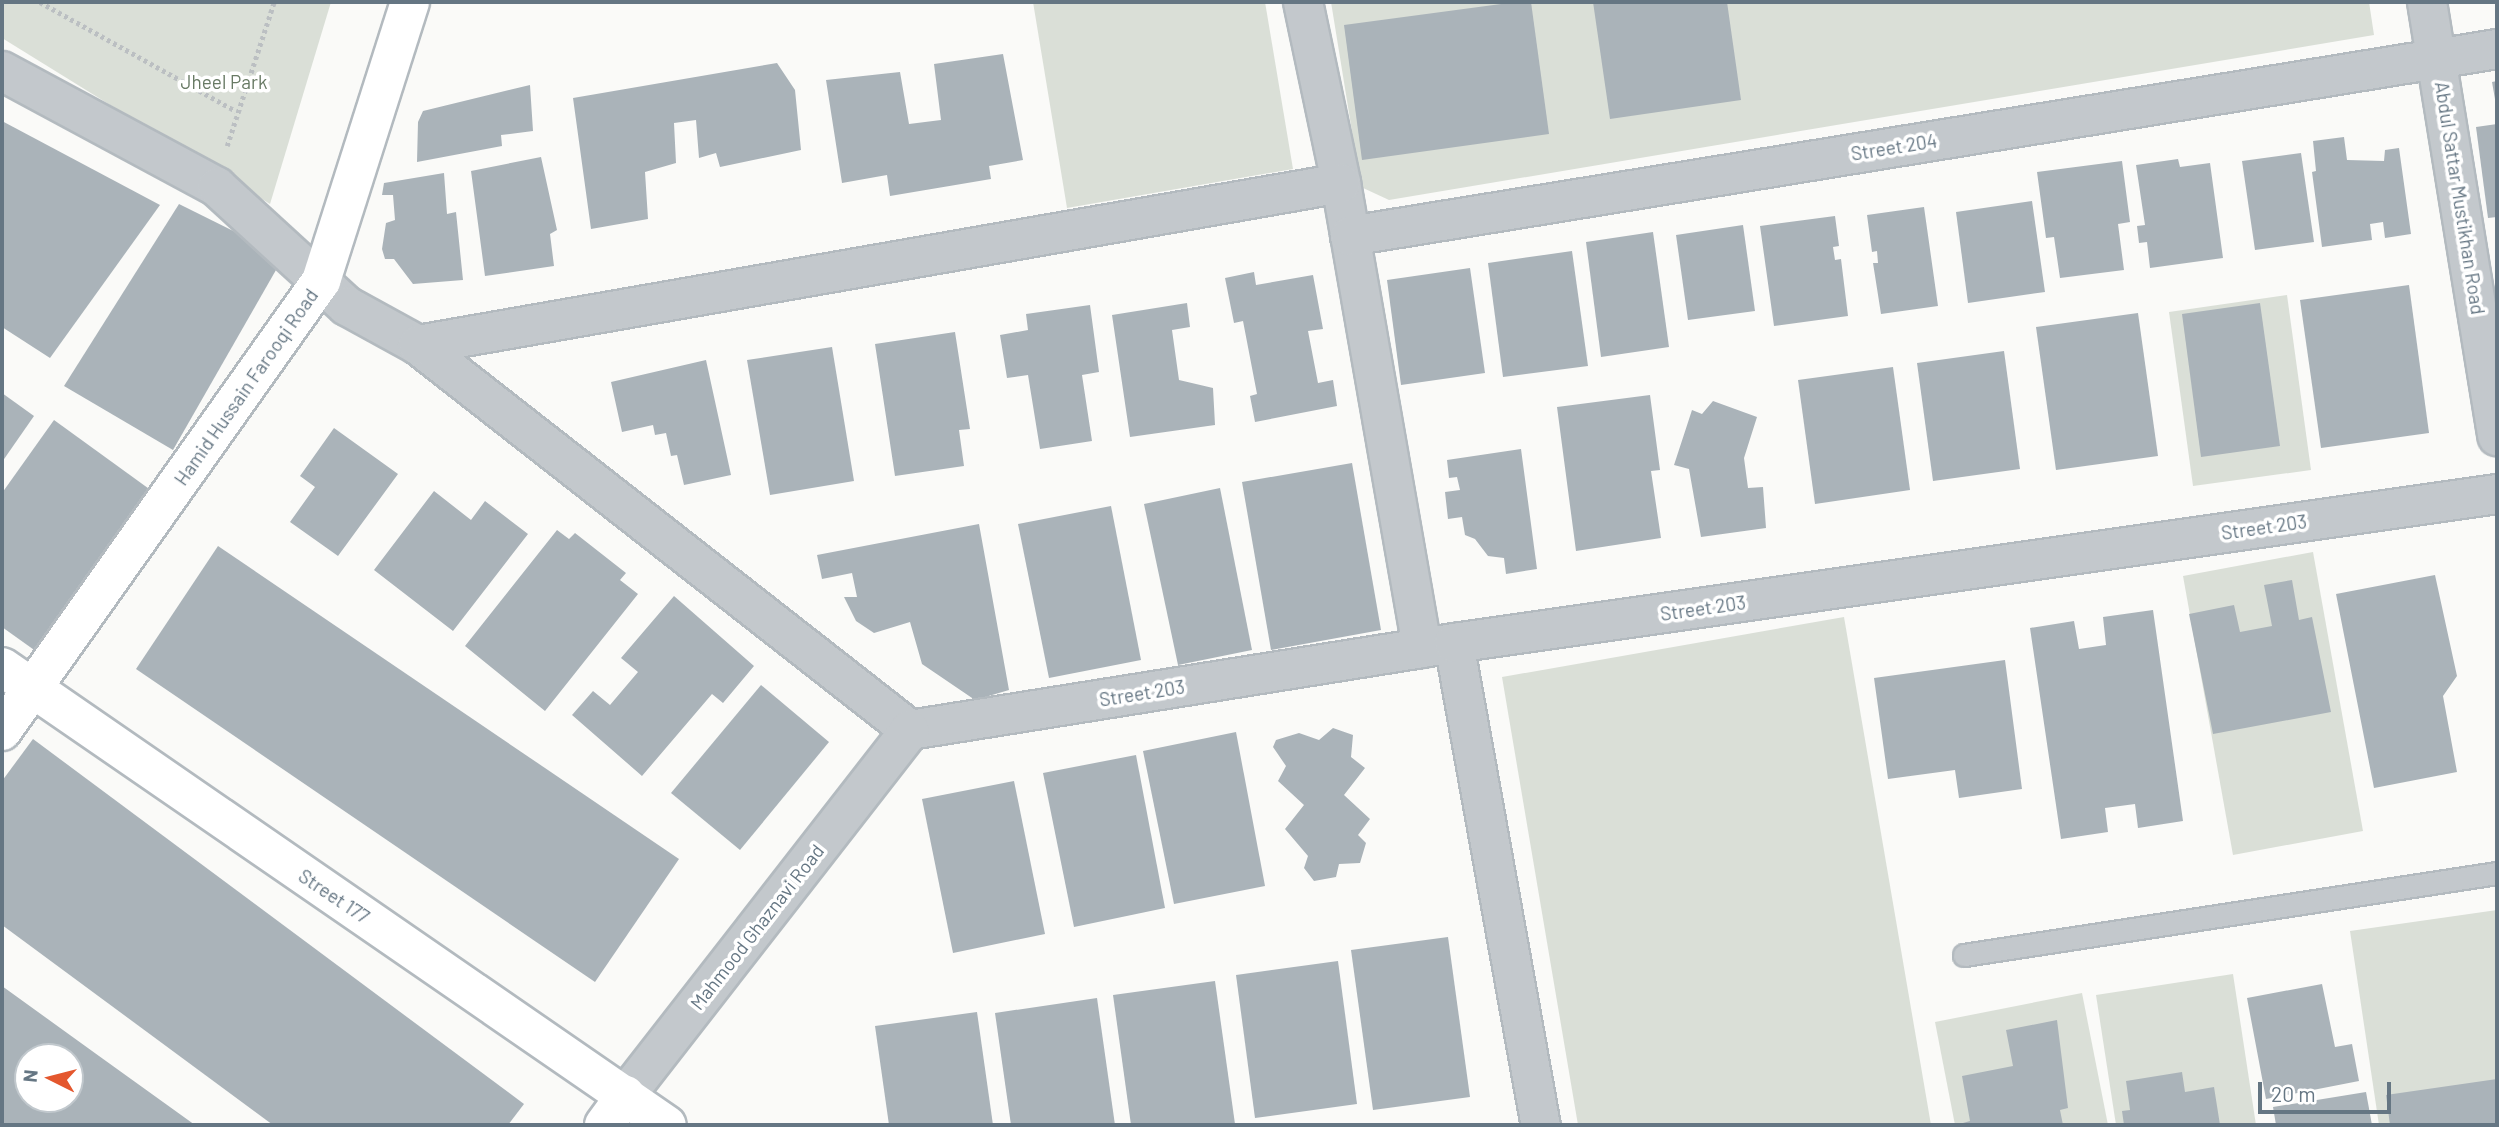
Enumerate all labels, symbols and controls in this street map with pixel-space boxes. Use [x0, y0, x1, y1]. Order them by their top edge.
park label: Jheel Park [181, 71, 267, 93]
street label: Abdul Sattar Mustikhan Road [2430, 80, 2490, 316]
street label: Street 204 [1849, 129, 1939, 165]
street label: Hamid Hussain Farooqi Road [169, 284, 323, 490]
street label: Street 203 [2220, 510, 2308, 544]
street label: Street 203 [1659, 591, 1747, 625]
street label: Street 203 [1098, 675, 1186, 711]
street label: Mahmood Ghaznavi Road [685, 840, 829, 1014]
street label: Street 177 [294, 864, 374, 928]
north arrow [14, 1043, 84, 1113]
text: N [18, 1068, 42, 1083]
scale bar [2261, 1068, 2394, 1112]
text: 20 m [2271, 1081, 2316, 1106]

